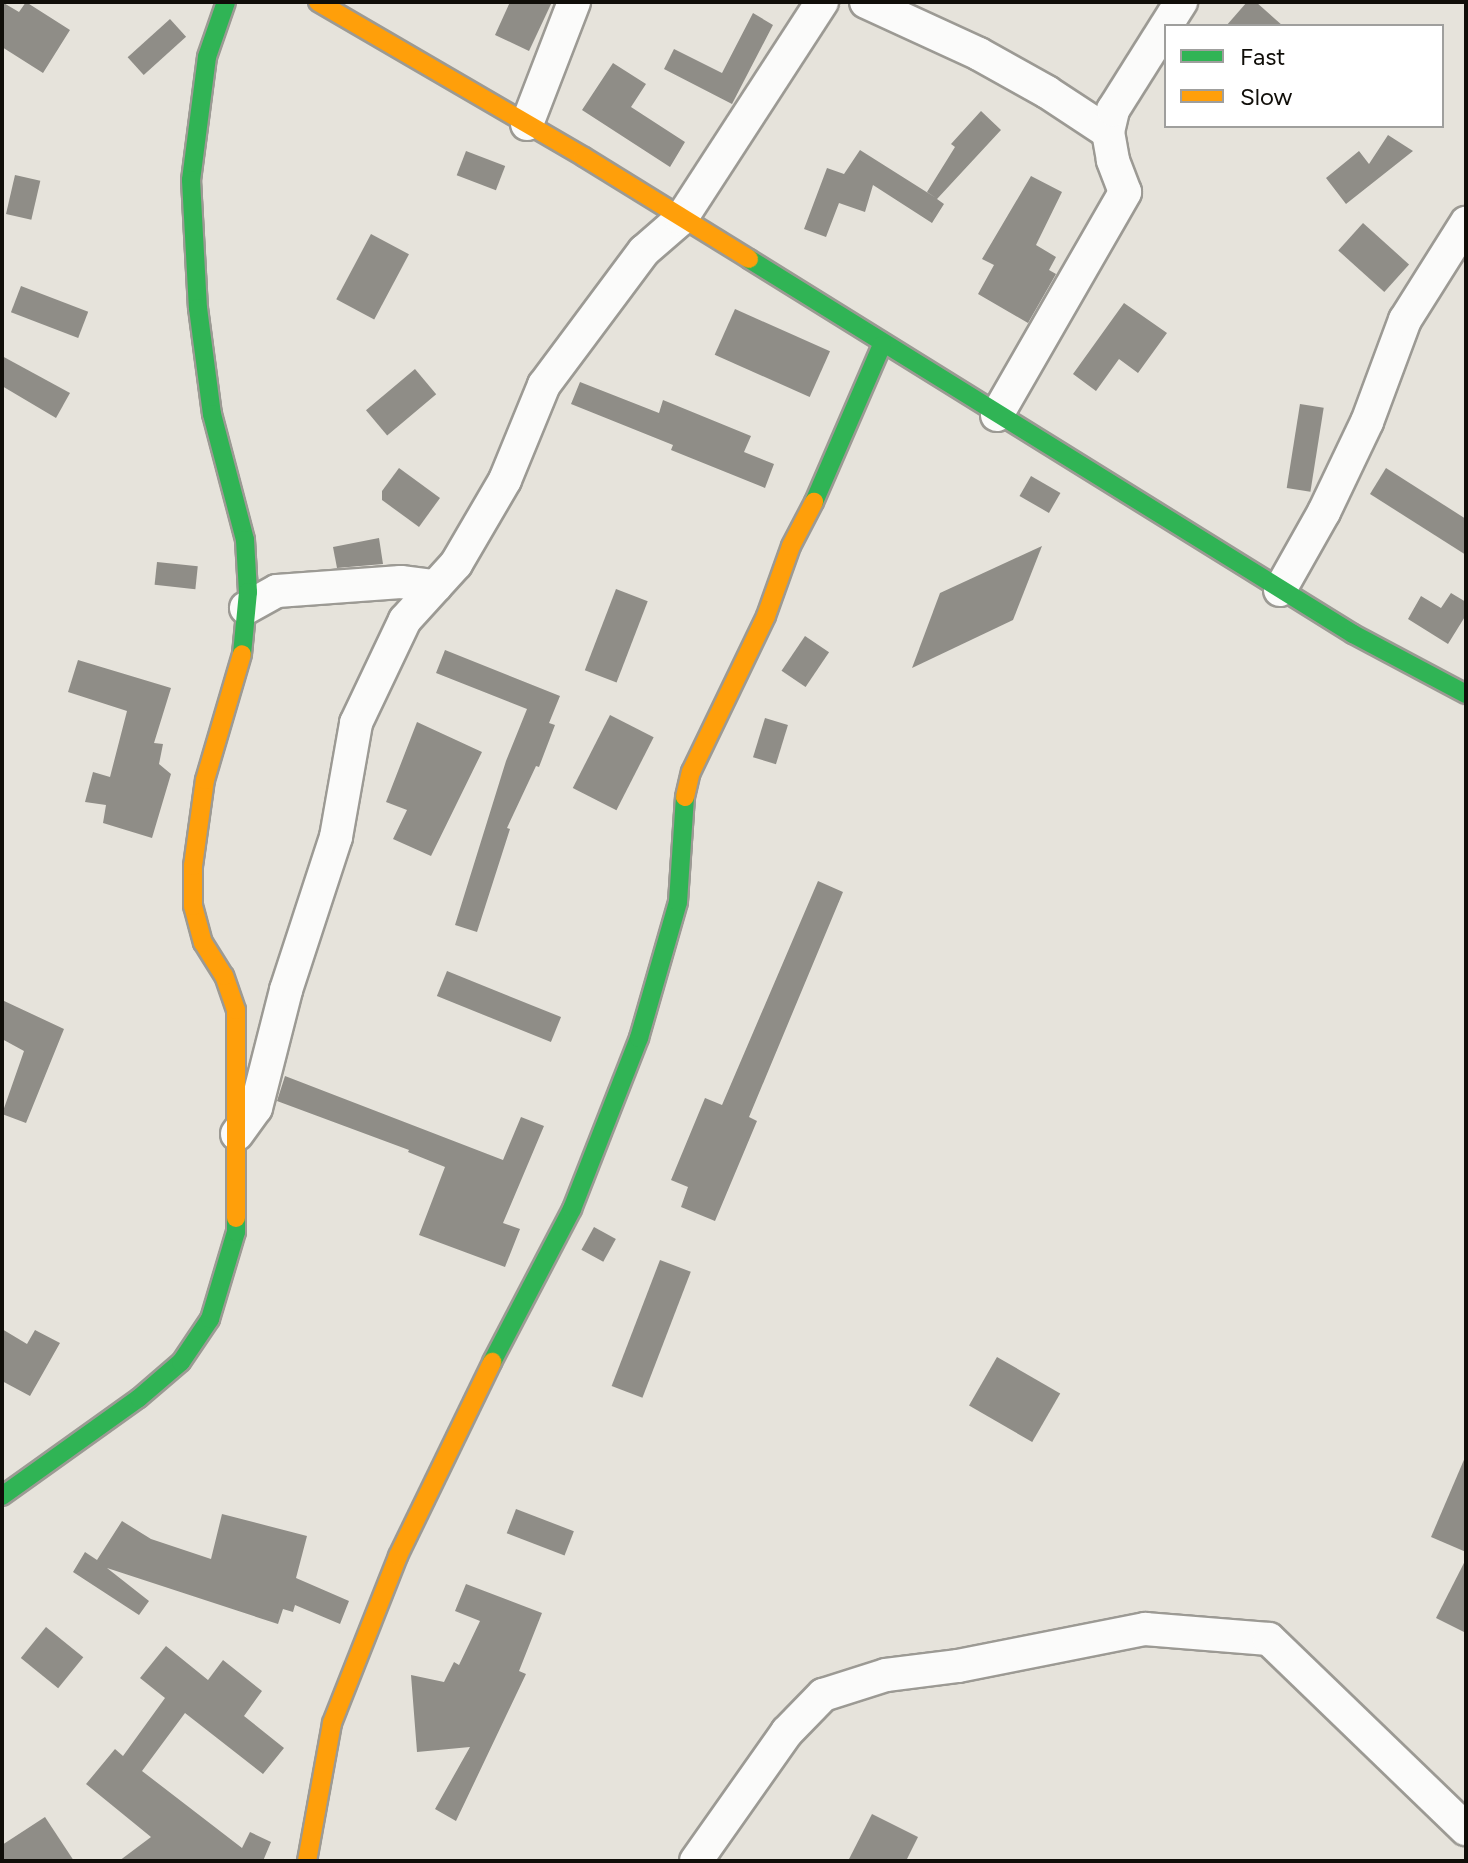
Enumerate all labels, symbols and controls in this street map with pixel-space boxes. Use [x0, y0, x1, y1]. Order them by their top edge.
legend [1164, 24, 1444, 128]
text: Fast [1240, 42, 1285, 71]
text: Slow [1240, 82, 1292, 111]

